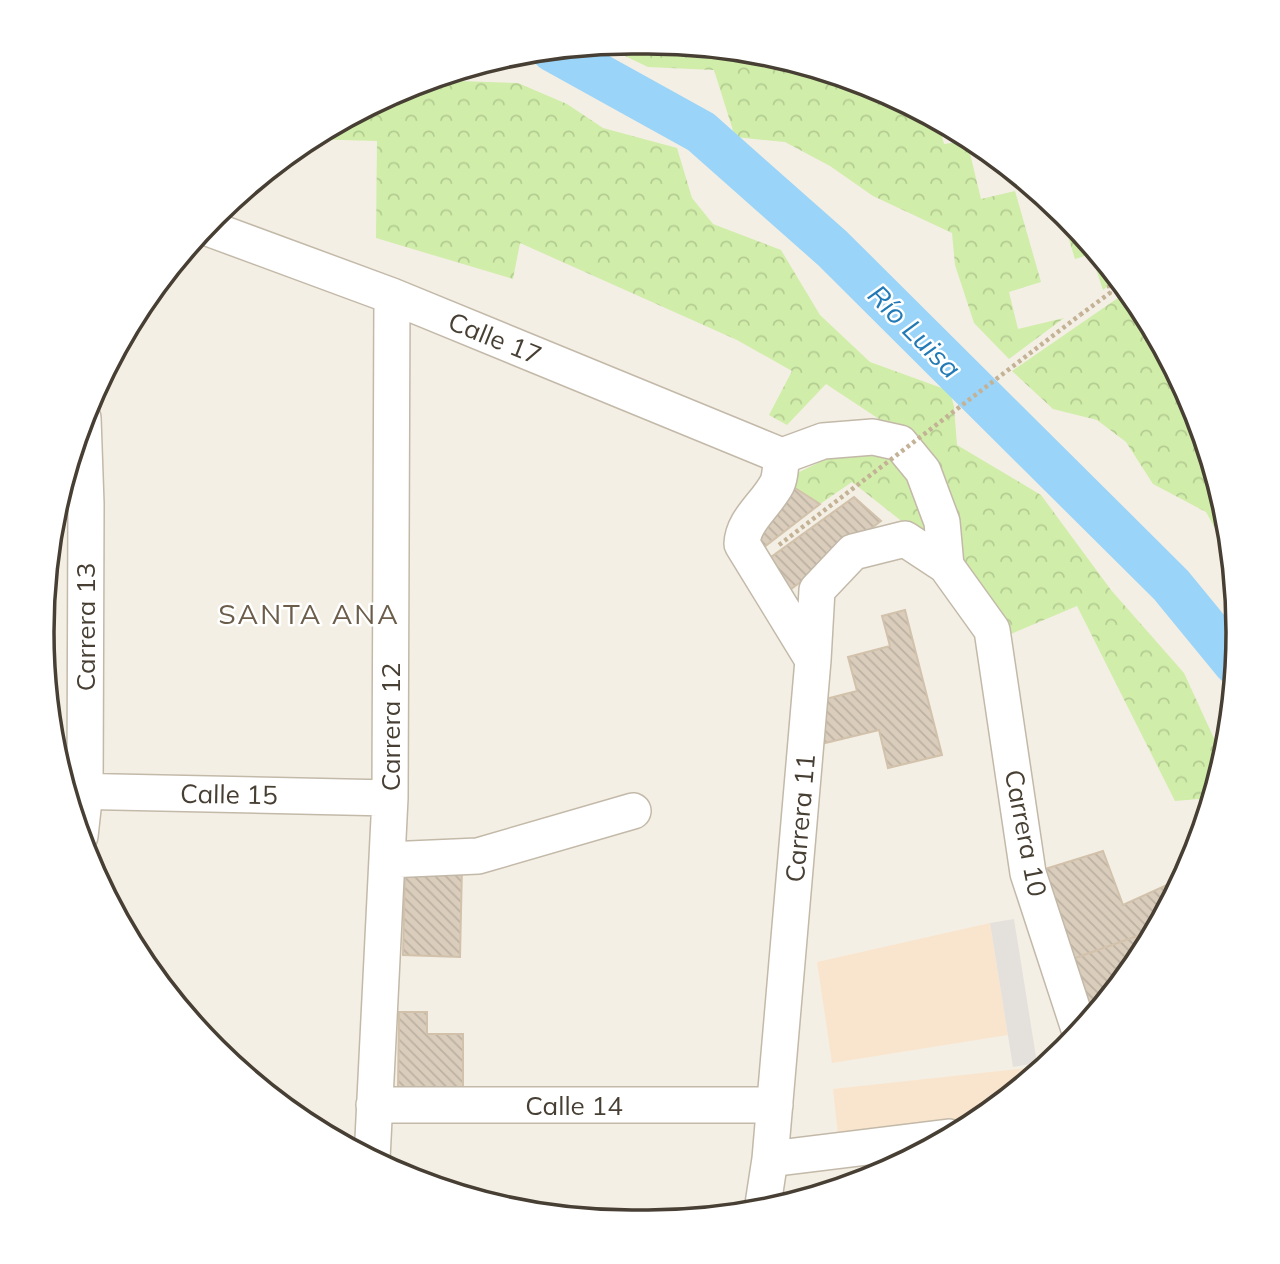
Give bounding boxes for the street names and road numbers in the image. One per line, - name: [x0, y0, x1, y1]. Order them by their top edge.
- street label: Calle 17: [444, 304, 546, 372]
- street label: Carrera 13: [69, 563, 102, 691]
- street label: Carrera 12: [374, 663, 407, 791]
- street label: Carrera 11: [778, 752, 822, 884]
- street label: Carrera 10: [998, 767, 1054, 899]
- street label: Calle 15: [180, 777, 278, 811]
- street label: Calle 14: [525, 1089, 623, 1122]

